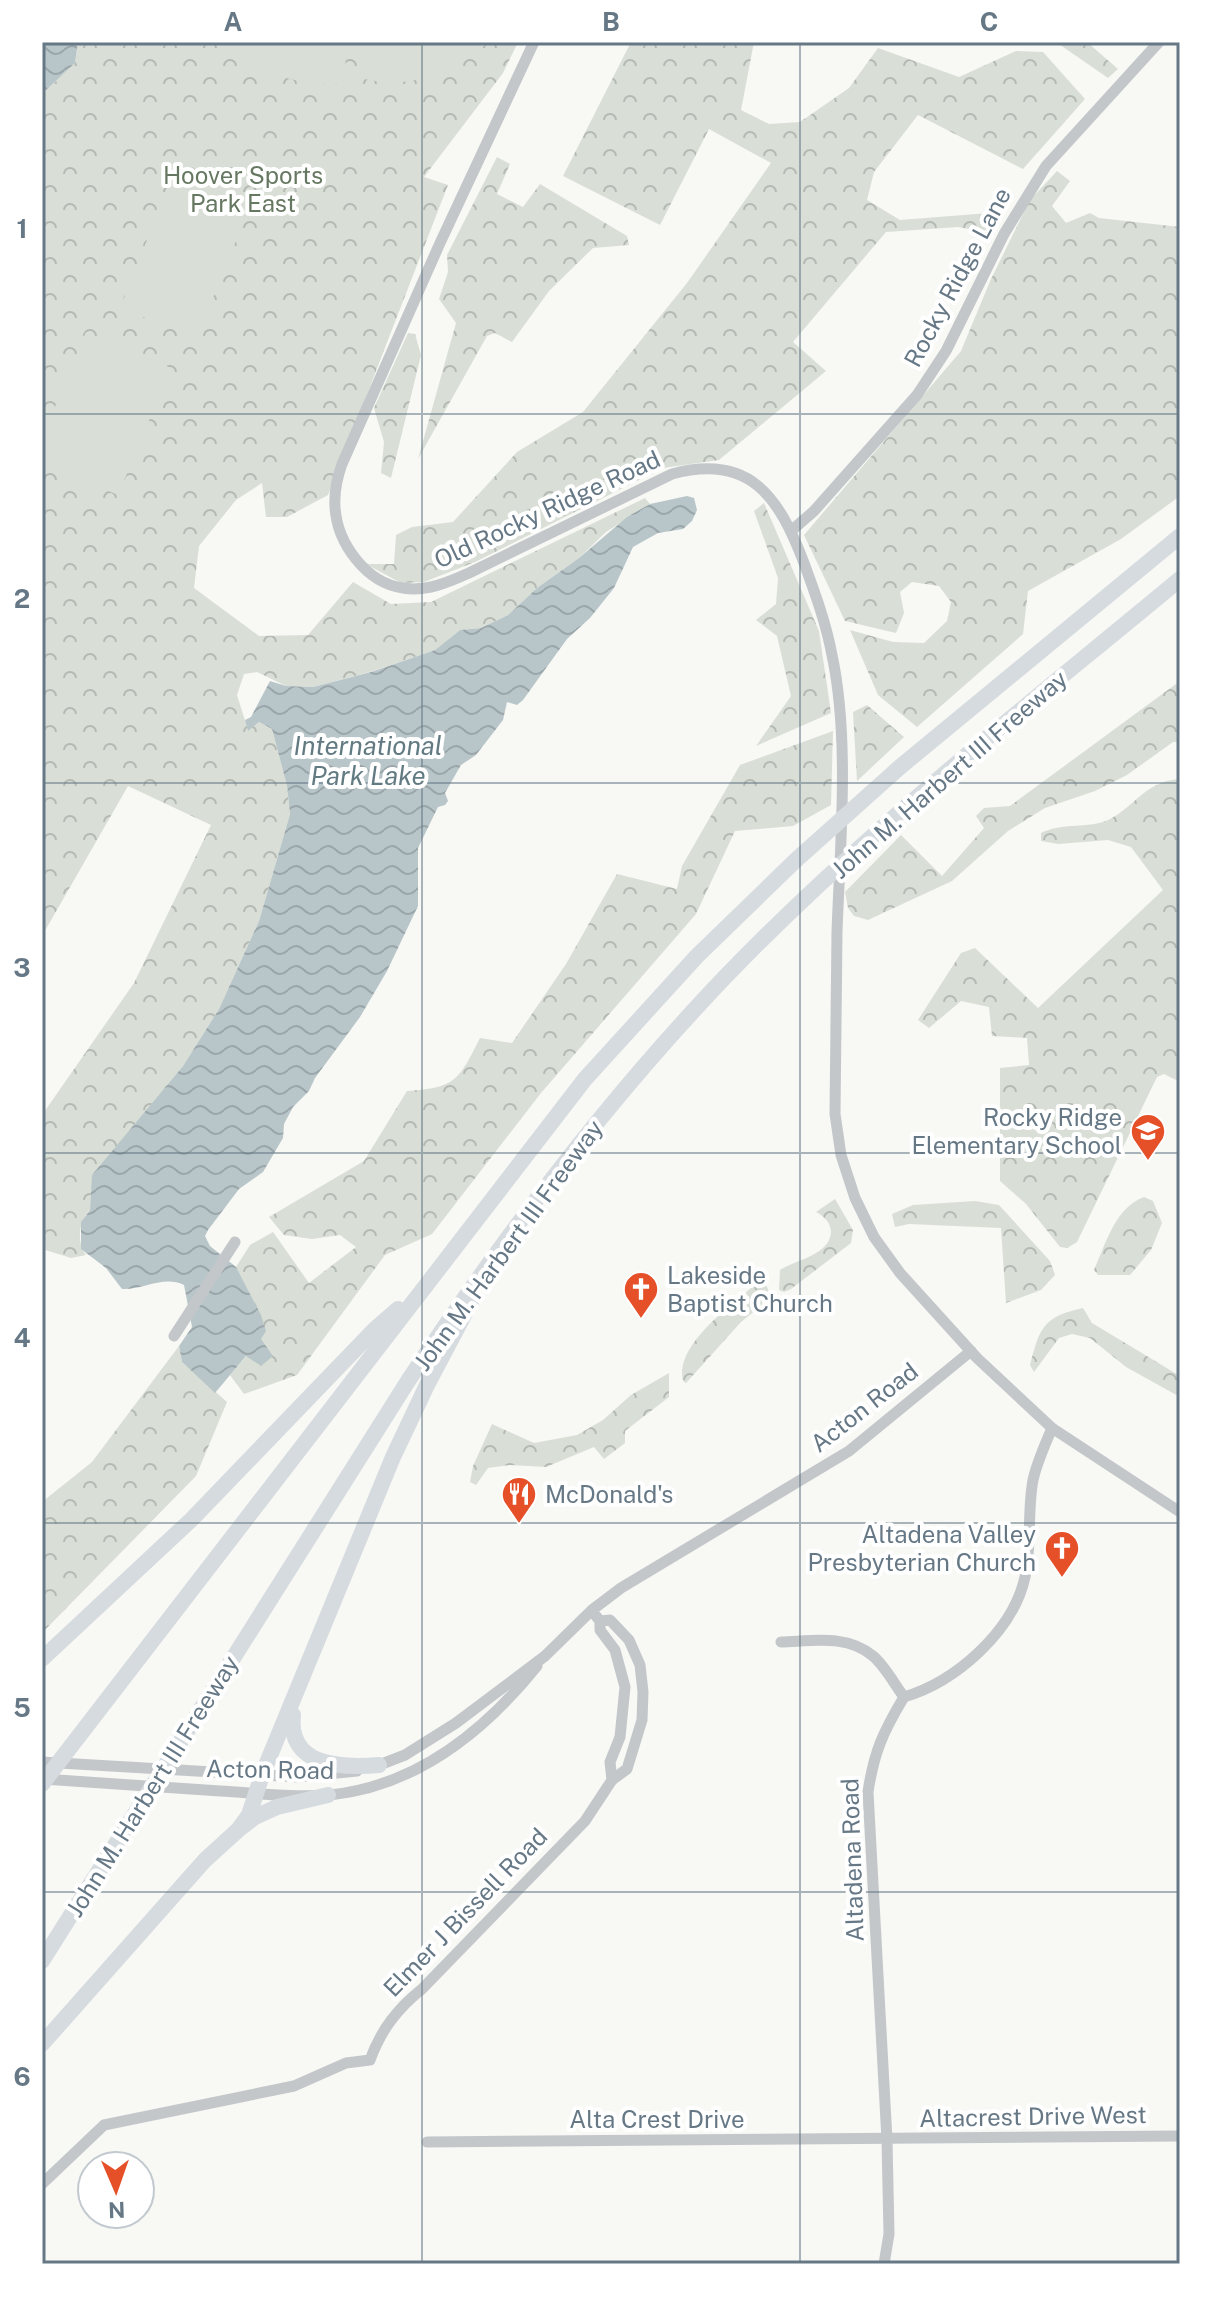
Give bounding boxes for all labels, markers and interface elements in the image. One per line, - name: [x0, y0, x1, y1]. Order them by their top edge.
- text: A: [224, 6, 243, 37]
- text: B: [602, 6, 620, 37]
- text: C: [980, 6, 998, 37]
- park label: Hoover Sports Park East: [163, 161, 323, 217]
- street label: Rocky Ridge Lane: [898, 183, 1016, 371]
- text: 1: [16, 213, 28, 244]
- street label: Old Rocky Ridge Road: [430, 444, 664, 574]
- text: 2: [14, 583, 30, 614]
- street label: John M. Harbert III Freeway: [826, 664, 1073, 884]
- water label: International Park Lake: [294, 730, 442, 791]
- text: 3: [13, 952, 31, 983]
- place label: Rocky Ridge Elementary School: [911, 1103, 1122, 1159]
- school or university icon: Rocky Ridge Elementary School: [1129, 1112, 1167, 1162]
- street label: John M. Harbert III Freeway: [408, 1114, 608, 1376]
- place label: Lakeside Baptist Church: [667, 1261, 833, 1317]
- church icon: Lakeside Baptist Church: [622, 1270, 660, 1320]
- text: 4: [13, 1322, 31, 1353]
- street label: Acton Road: [805, 1356, 923, 1458]
- restaurant icon: McDonald's: [500, 1475, 538, 1525]
- place label: McDonald's: [545, 1480, 673, 1508]
- place label: Altadena Valley Presbyterian Church: [808, 1520, 1036, 1576]
- church icon: Altadena Valley Presbyterian Church: [1043, 1529, 1081, 1579]
- street label: John M. Harbert III Freeway: [60, 1650, 244, 1922]
- text: 5: [13, 1692, 31, 1723]
- street label: Acton Road: [206, 1754, 334, 1784]
- street label: Altadena Road: [835, 1778, 869, 1942]
- street label: Elmer J Bissell Road: [377, 1822, 553, 2002]
- text: 6: [13, 2061, 31, 2092]
- street label: Altacrest Drive West: [919, 2100, 1147, 2132]
- street label: Alta Crest Drive: [569, 2105, 745, 2133]
- north arrow: [76, 2150, 156, 2230]
- text: N: [108, 2197, 126, 2223]

